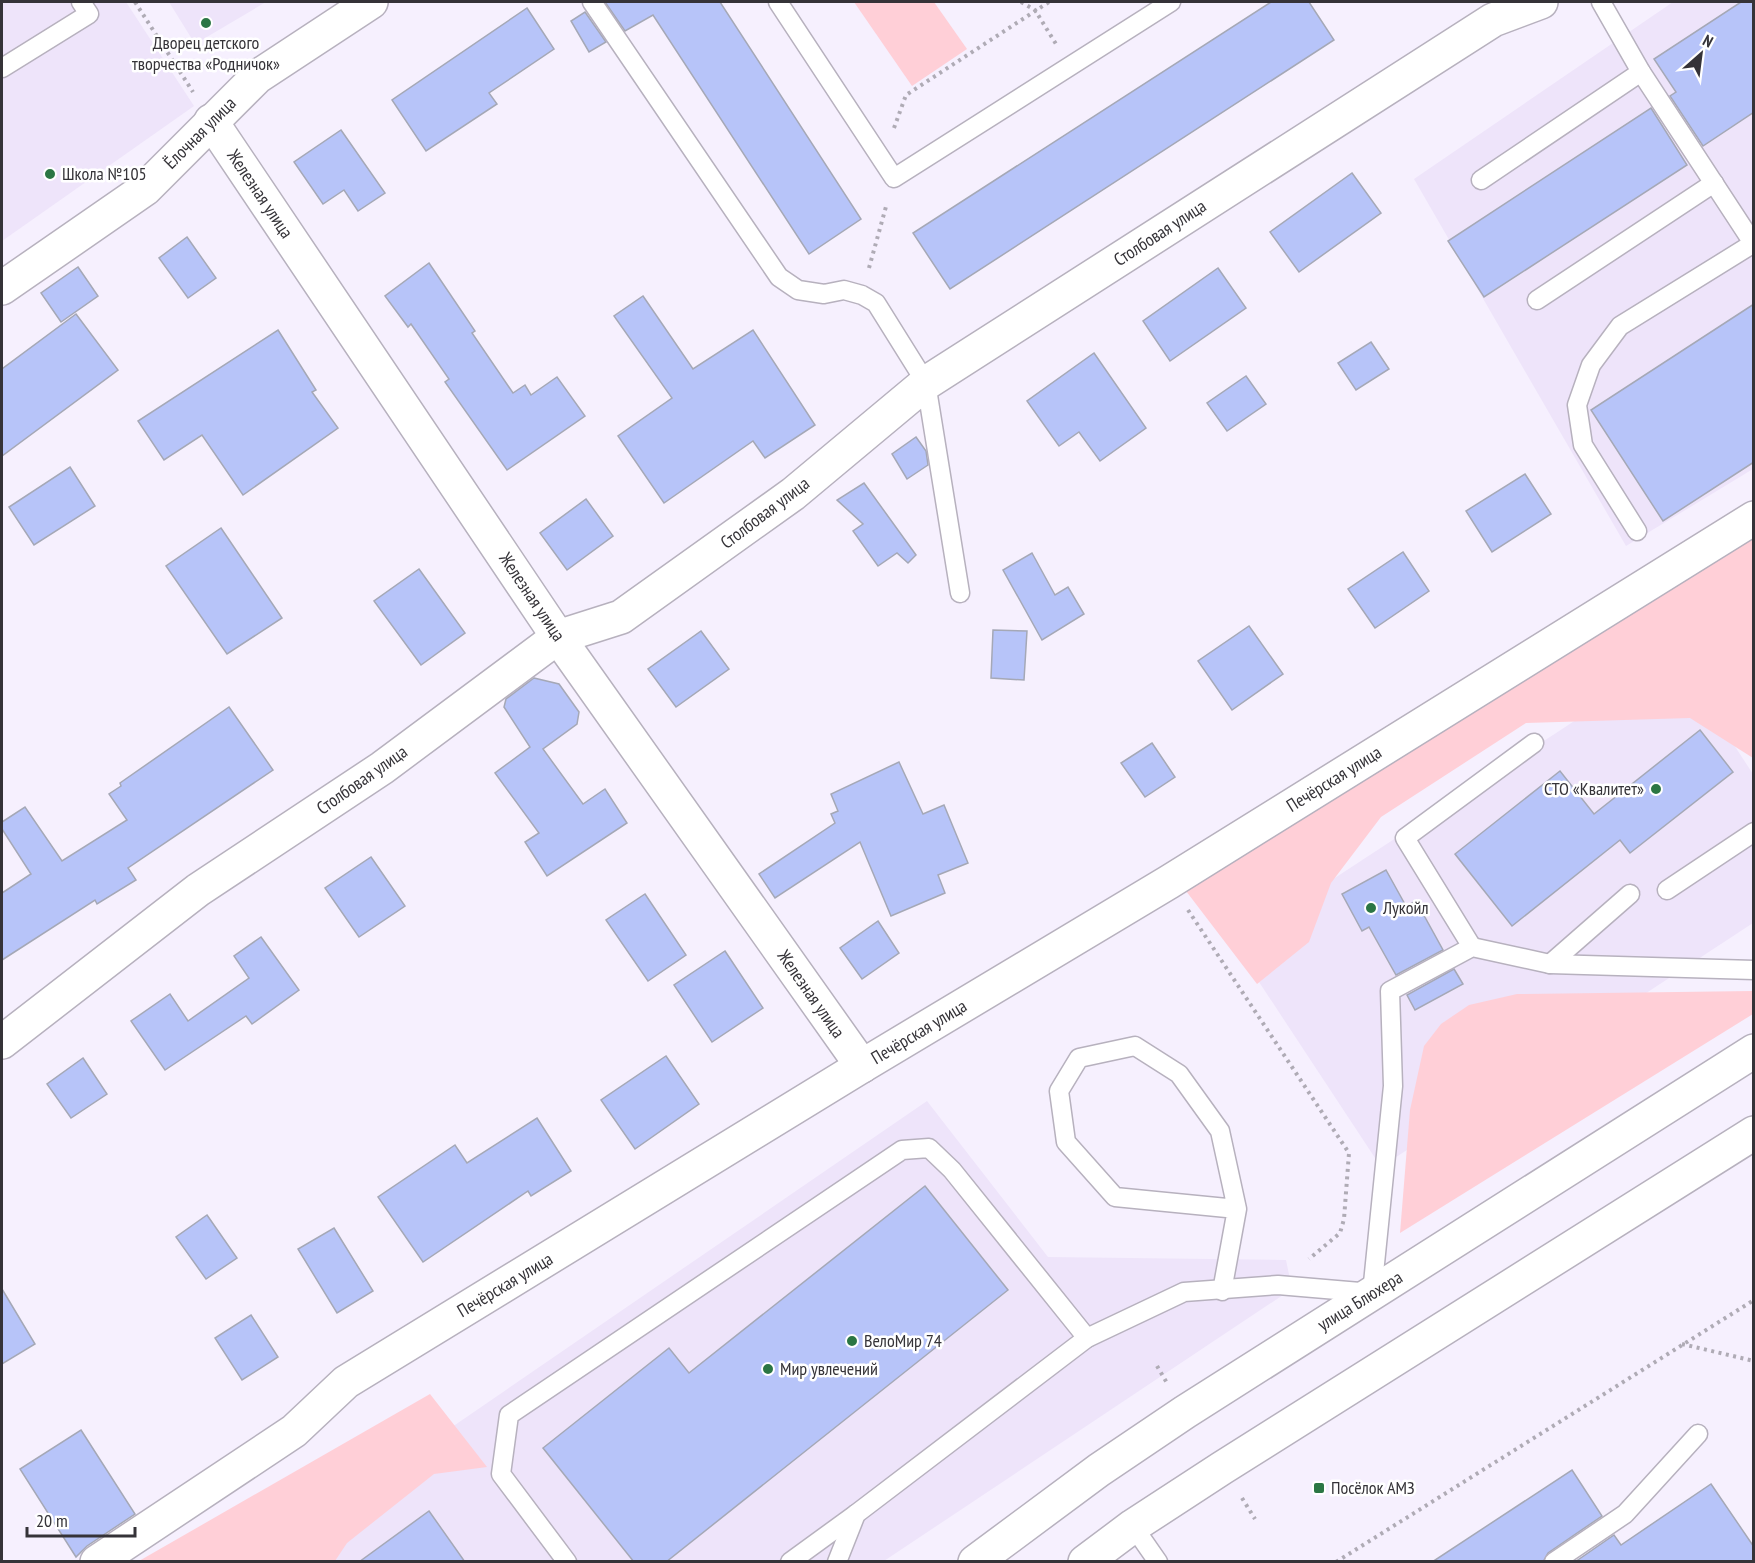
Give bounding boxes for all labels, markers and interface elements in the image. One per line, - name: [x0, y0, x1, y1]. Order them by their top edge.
- marker: Дворец детского творчества «Родничок»: [199, 16, 213, 30]
- north arrow: [1671, 24, 1731, 84]
- text: N: [1700, 30, 1717, 52]
- place label: Дворец детского творчества «Родничок»: [132, 31, 280, 75]
- street label: Ёлочная улица: [159, 92, 241, 174]
- street label: Железная улица: [222, 144, 299, 242]
- place label: Школа №105: [62, 162, 147, 185]
- marker: Школа №105: [43, 167, 57, 181]
- street label: Столбовая улица: [1109, 194, 1210, 271]
- street label: Столбовая улица: [716, 472, 814, 554]
- street label: Железная улица: [494, 547, 571, 645]
- street label: Столбовая улица: [312, 740, 412, 819]
- street label: Печёрская улица: [1282, 740, 1385, 817]
- place label: СТО «Квалитет»: [1544, 777, 1644, 800]
- marker: СТО «Квалитет»: [1649, 782, 1663, 796]
- place label: Лукойл: [1382, 896, 1429, 919]
- marker: Лукойл: [1364, 901, 1378, 915]
- street label: Железная улица: [772, 944, 850, 1042]
- street label: Печёрская улица: [867, 994, 971, 1069]
- street label: Печёрская улица: [453, 1247, 557, 1322]
- street label: улица Блюхера: [1313, 1265, 1406, 1336]
- place label: ВелоМир 74: [864, 1329, 942, 1352]
- marker: ВелоМир 74: [845, 1334, 859, 1348]
- place label: Мир увлечений: [780, 1357, 878, 1380]
- marker: Мир увлечений: [761, 1362, 775, 1376]
- place label: Посёлок АМЗ: [1331, 1476, 1415, 1499]
- marker: Посёлок АМЗ: [1312, 1481, 1326, 1495]
- scale bar: [27, 1500, 135, 1538]
- text: 20 m: [36, 1509, 68, 1532]

